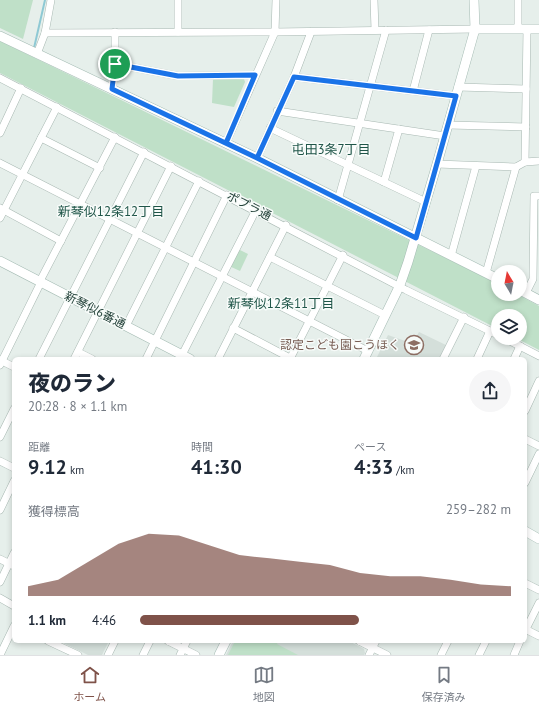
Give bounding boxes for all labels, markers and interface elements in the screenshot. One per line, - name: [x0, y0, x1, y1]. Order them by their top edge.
- pin: [98, 47, 132, 81]
- icon: arrive: [104, 53, 126, 75]
- district label: 屯田3条7丁目: [291, 141, 371, 158]
- street label: ポプラ通: [224, 188, 274, 223]
- district label: 新琴似12条12丁目: [58, 203, 164, 220]
- north arrow: [491, 265, 527, 301]
- map controls: [491, 265, 527, 345]
- street label: 新琴似6番通: [62, 288, 128, 331]
- district label: 新琴似12条11丁目: [228, 295, 334, 312]
- button: layers: [491, 309, 527, 345]
- school or university icon: 認定こども園こうほく: [403, 334, 425, 356]
- place label: 認定こども園こうほく: [280, 337, 400, 352]
- text: 夜のラン: [28, 369, 116, 397]
- button: share: [469, 370, 511, 412]
- text: 20:28 · 8 × 1.1 km: [28, 398, 127, 415]
- text: 距離: [28, 440, 50, 454]
- text: 時間: [191, 440, 213, 454]
- text: ペース: [354, 440, 386, 454]
- text: 9.12: [28, 454, 67, 480]
- text: 41:30: [191, 454, 242, 480]
- text: 4:33: [354, 454, 393, 480]
- text: km: [67, 463, 84, 477]
- text: /km: [393, 463, 414, 477]
- text: 259–282 m: [446, 501, 511, 518]
- text: 獲得標高: [28, 503, 80, 520]
- text: 1.1 km: [28, 612, 66, 629]
- text: 4:46: [92, 612, 116, 629]
- tab: ホーム: [73, 664, 106, 704]
- tab: 地図: [253, 664, 275, 704]
- tab: 保存済み: [422, 664, 466, 704]

